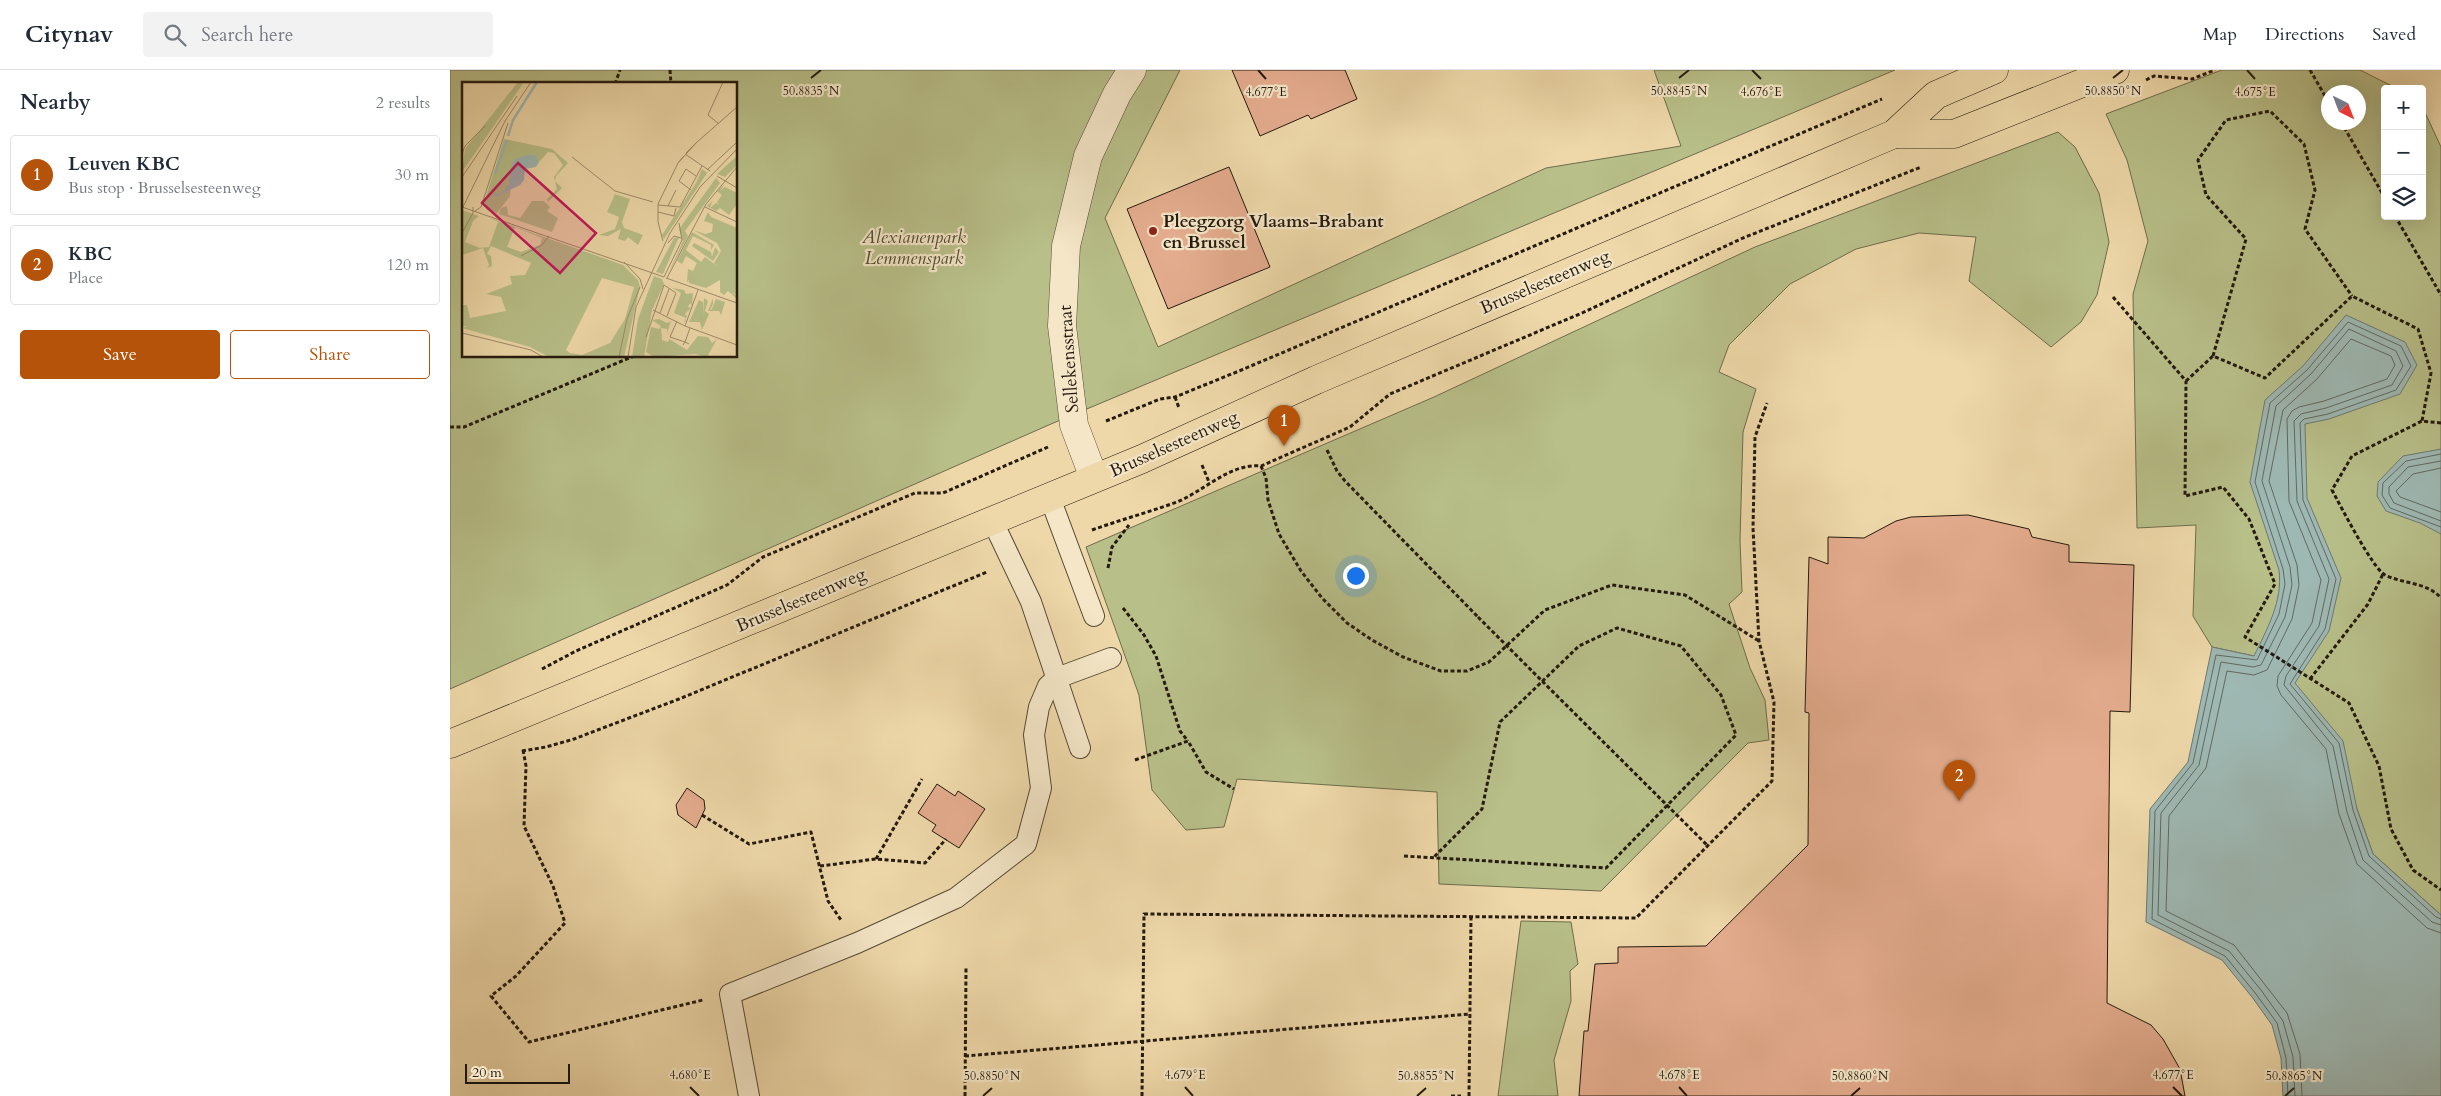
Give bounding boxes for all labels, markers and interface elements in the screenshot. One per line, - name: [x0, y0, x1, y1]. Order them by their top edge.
- search box: [143, 12, 493, 57]
- text: Citynav: [25, 18, 113, 51]
- icon: search: [161, 21, 189, 49]
- text: Search here: [201, 22, 293, 48]
- text: Map: [2203, 22, 2237, 47]
- text: Directions: [2265, 22, 2344, 47]
- text: Saved: [2372, 22, 2416, 47]
- inset map: [462, 82, 738, 358]
- text: 50.8835°N: [783, 83, 840, 99]
- text: 50.8845°N: [1651, 83, 1708, 99]
- text: 50.8850°N: [2085, 83, 2142, 99]
- text: 4.677°E: [1245, 84, 1287, 100]
- text: 4.676°E: [1740, 84, 1782, 100]
- text: 4.675°E: [2234, 84, 2276, 100]
- north arrow: [2321, 85, 2366, 130]
- map controls: [2381, 85, 2426, 220]
- button: +: [2381, 85, 2426, 130]
- text: Nearby: [20, 88, 91, 117]
- text: 2 results: [376, 92, 430, 114]
- button: −: [2381, 130, 2426, 175]
- text: Leuven KBC: [68, 151, 180, 177]
- text: 1: [33, 164, 41, 186]
- text: 30 m: [395, 164, 429, 186]
- button: layers: [2381, 175, 2426, 220]
- text: Bus stop · Brusselsesteenweg: [68, 177, 261, 199]
- place label: Pleegzorg Vlaams-Brabant en Brussel: [1163, 209, 1384, 255]
- park label: Alexianenpark Lemmenspark: [861, 225, 966, 271]
- marker: Pleegzorg Vlaams-Brabant en Brussel: [1147, 225, 1159, 237]
- text: KBC: [68, 241, 112, 267]
- street label: Brusselsesteenweg: [1476, 243, 1615, 321]
- text: 2: [33, 254, 41, 276]
- text: 120 m: [387, 254, 429, 276]
- text: Place: [68, 267, 103, 289]
- street label: Sellekensstraat: [1053, 304, 1085, 414]
- button: Save: [20, 330, 220, 379]
- button: Share: [230, 330, 430, 379]
- street label: Brusselsesteenweg: [1106, 404, 1243, 484]
- pin: 1: [1268, 405, 1300, 446]
- street label: Brusselsesteenweg: [732, 561, 871, 639]
- your location: [1343, 563, 1369, 589]
- pin: 2: [1943, 760, 1975, 801]
- scale bar: [465, 1061, 570, 1084]
- text: 20 m: [472, 1063, 502, 1082]
- text: 4.680°E: [669, 1067, 711, 1083]
- text: 4.679°E: [1164, 1067, 1206, 1083]
- text: 4.678°E: [1658, 1067, 1700, 1083]
- text: 4.677°E: [2152, 1067, 2194, 1083]
- text: 50.8850°N: [964, 1068, 1021, 1084]
- text: 50.8855°N: [1398, 1068, 1455, 1084]
- text: 50.8860°N: [1832, 1068, 1889, 1084]
- text: 50.8865°N: [2266, 1068, 2323, 1084]

